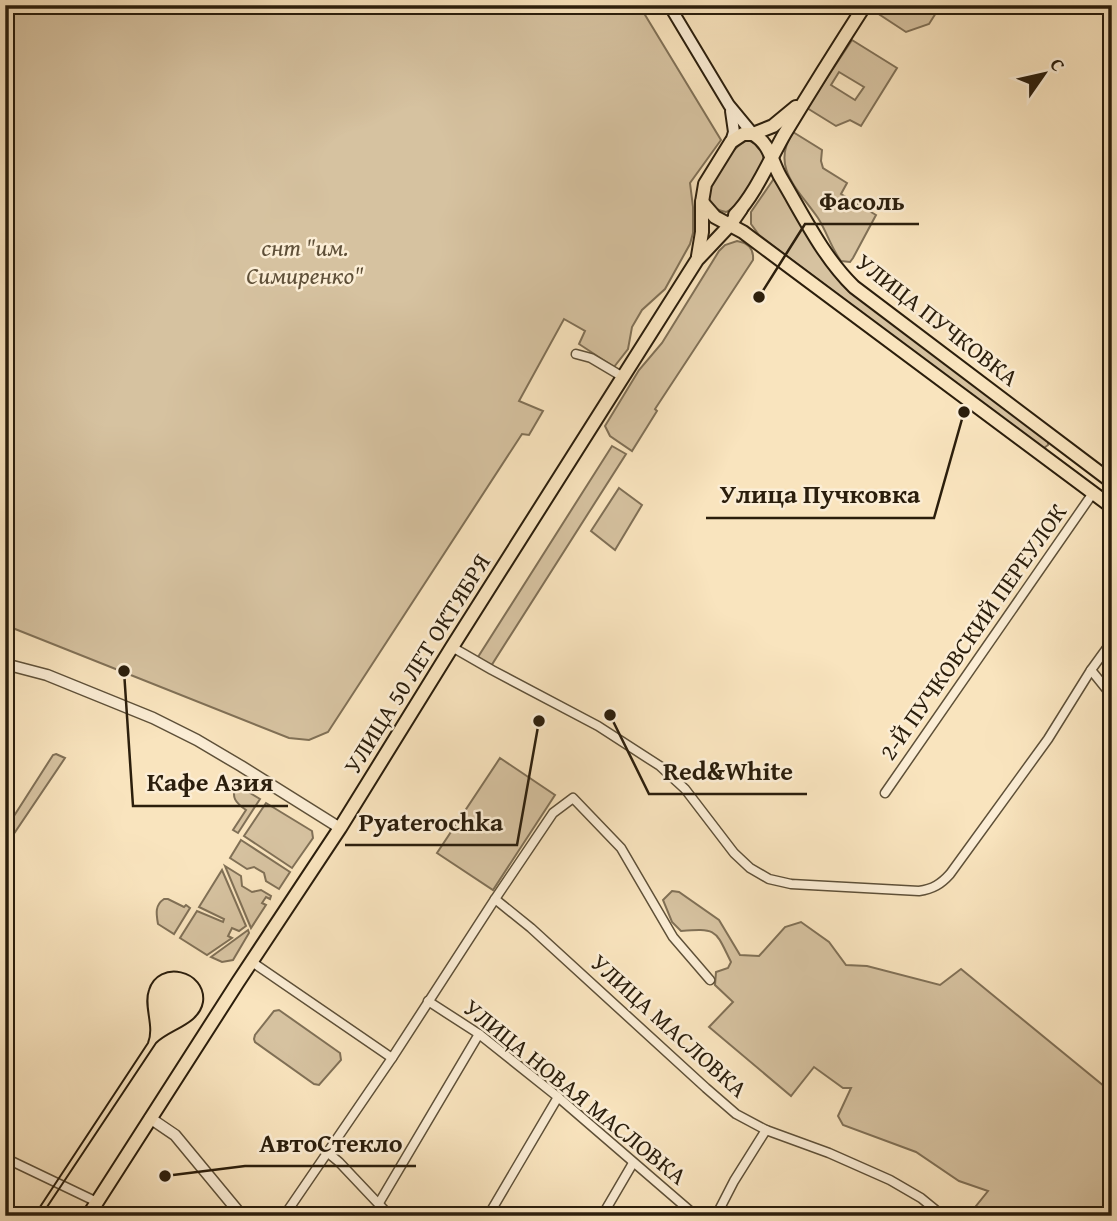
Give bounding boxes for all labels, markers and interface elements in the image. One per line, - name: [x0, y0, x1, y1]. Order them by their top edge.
- north arrow: [1009, 38, 1078, 108]
- text: С: [1043, 52, 1073, 77]
- callout: Фасоль: [805, 177, 919, 224]
- text: Фасоль: [819, 181, 905, 220]
- park label: снт "им. Симиренко": [246, 230, 364, 293]
- street label: УЛИЦА ПУЧКОВКА: [848, 245, 1027, 395]
- callout: Улица Пучковка: [706, 471, 934, 518]
- text: Улица Пучковка: [720, 474, 921, 513]
- street label: 2-Й ПУЧКОВСКИЙ ПЕРЕУЛОК: [870, 496, 1075, 767]
- street label: УЛИЦА 50 ЛЕТ ОКТЯБРЯ: [335, 547, 499, 780]
- callout: Red&White: [649, 747, 807, 794]
- text: Red&White: [663, 751, 793, 790]
- callout: Кафе Азия: [133, 759, 288, 806]
- text: Кафе Азия: [147, 762, 273, 801]
- callout: Pyaterochka: [345, 798, 517, 845]
- text: Pyaterochka: [359, 802, 504, 841]
- street label: УЛИЦА МАСЛОВКА: [583, 946, 756, 1106]
- street label: УЛИЦА НОВАЯ МАСЛОВКА: [456, 990, 695, 1193]
- callout: АвтоСтекло: [245, 1119, 416, 1166]
- text: АвтоСтекло: [259, 1123, 403, 1162]

